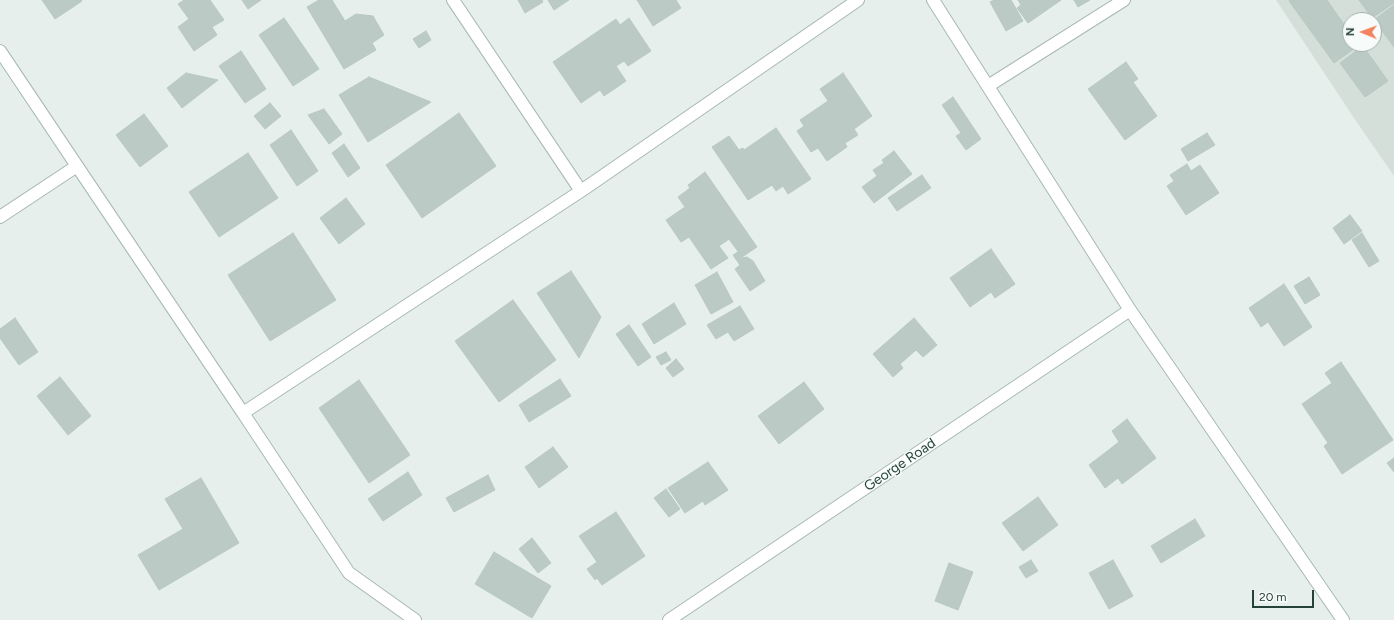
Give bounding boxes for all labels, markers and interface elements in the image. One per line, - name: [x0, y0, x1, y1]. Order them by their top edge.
- north arrow: [1342, 12, 1382, 52]
- text: N: [1344, 27, 1357, 36]
- street label: George Road: [861, 435, 939, 495]
- scale bar: [1254, 582, 1316, 608]
- text: 20 m: [1259, 590, 1287, 604]

